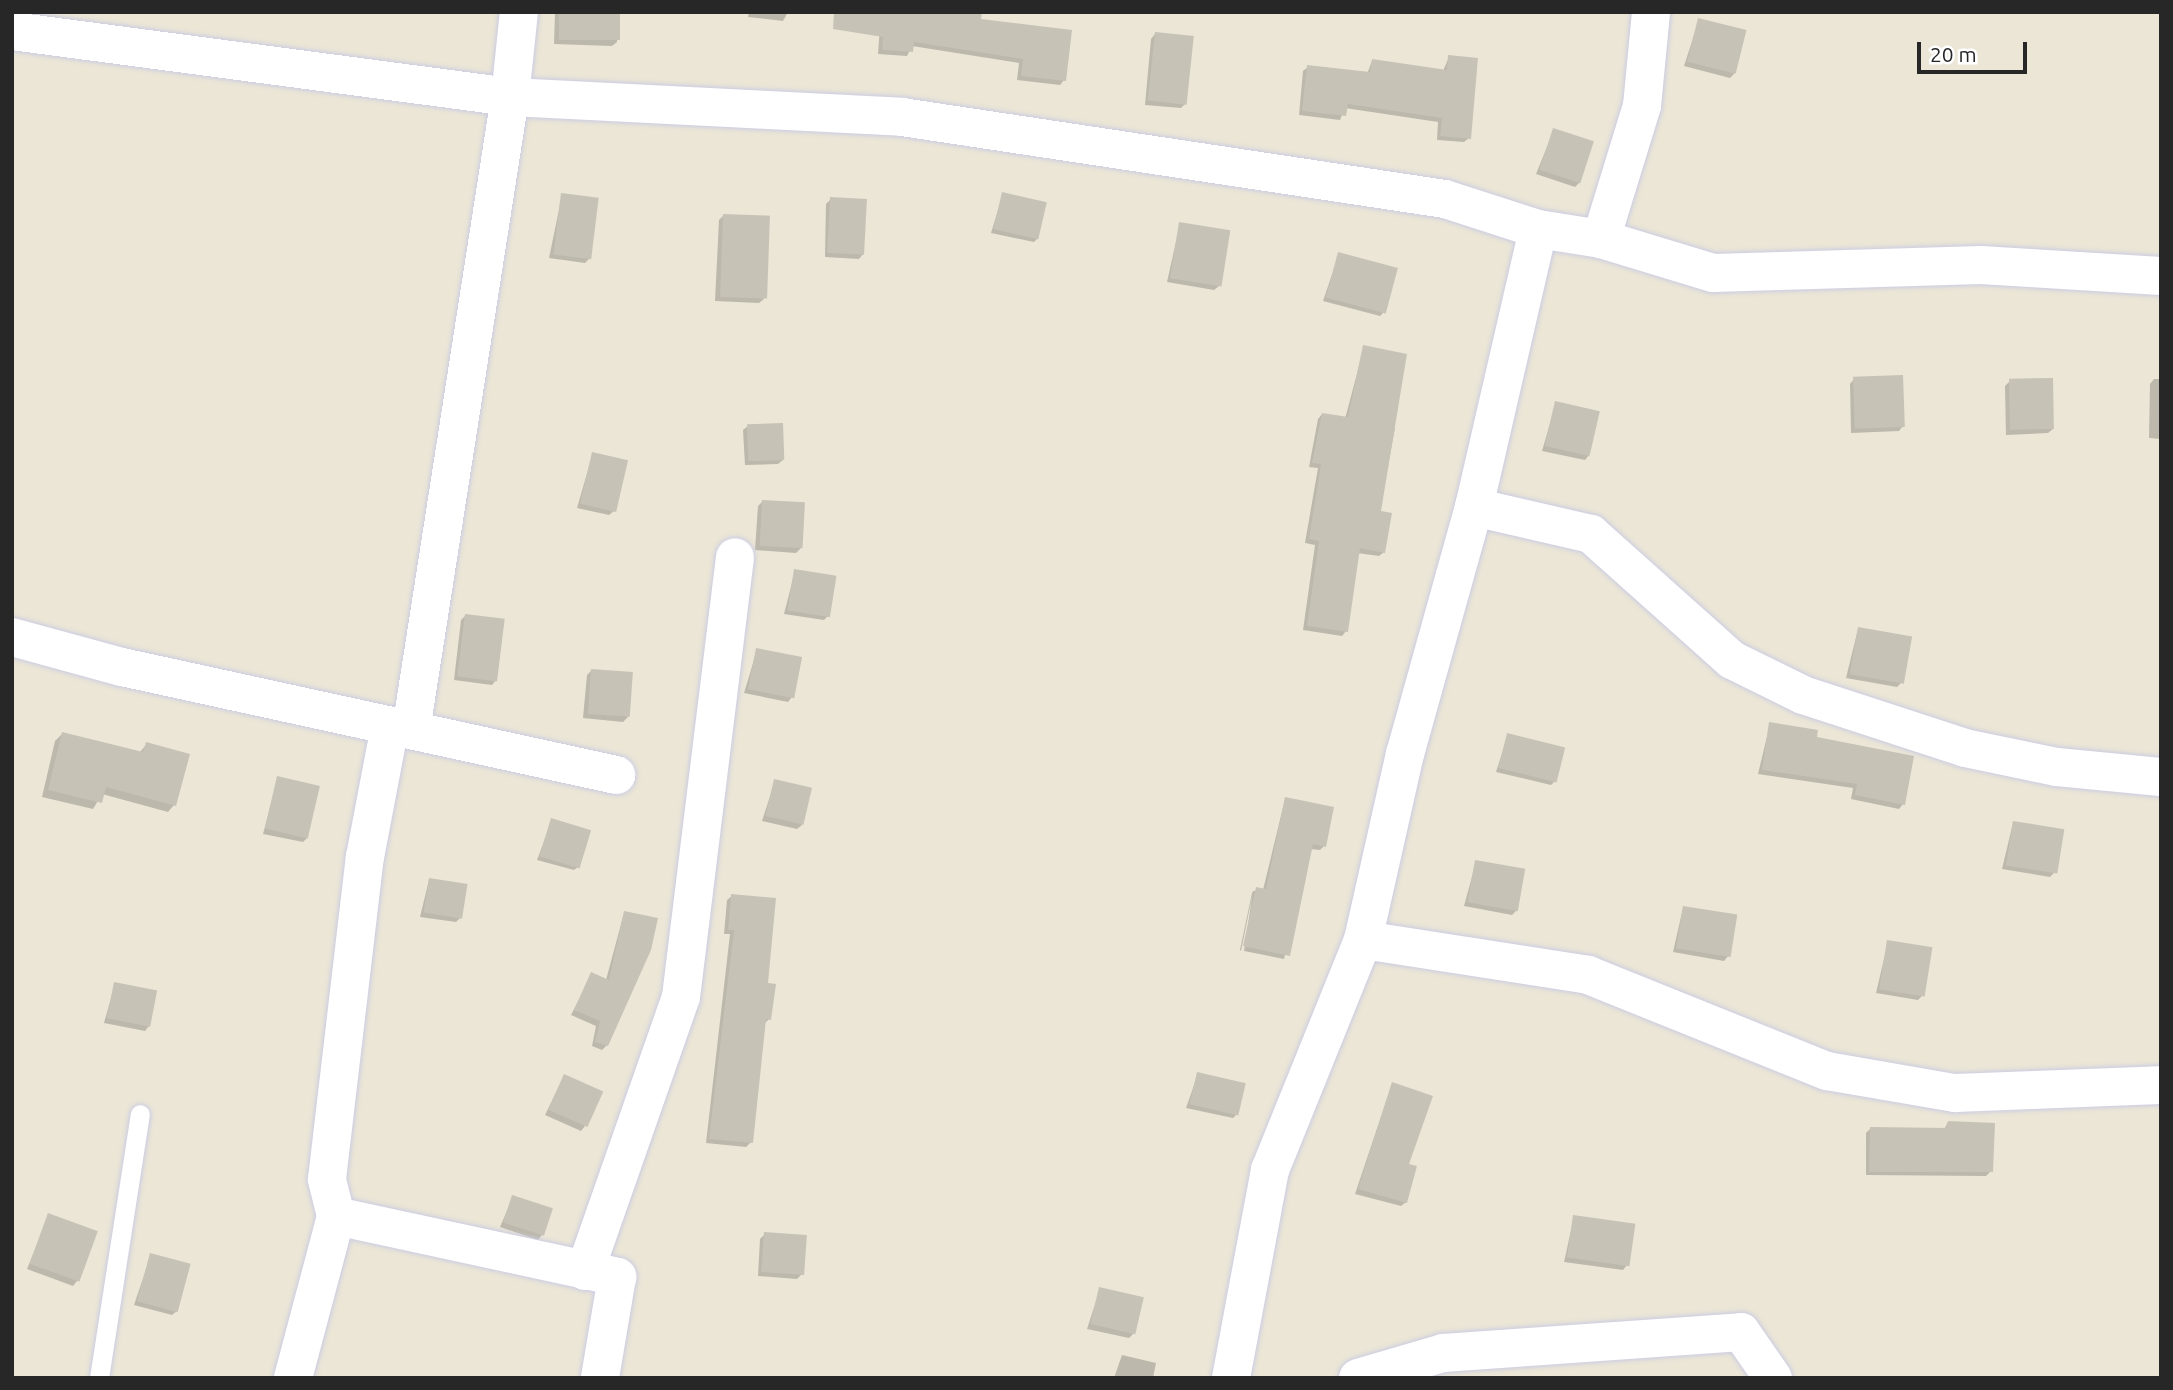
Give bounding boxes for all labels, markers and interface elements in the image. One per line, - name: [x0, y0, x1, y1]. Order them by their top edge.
- scale bar: [1921, 28, 2031, 72]
- text: 20 m: [1930, 42, 1977, 66]

